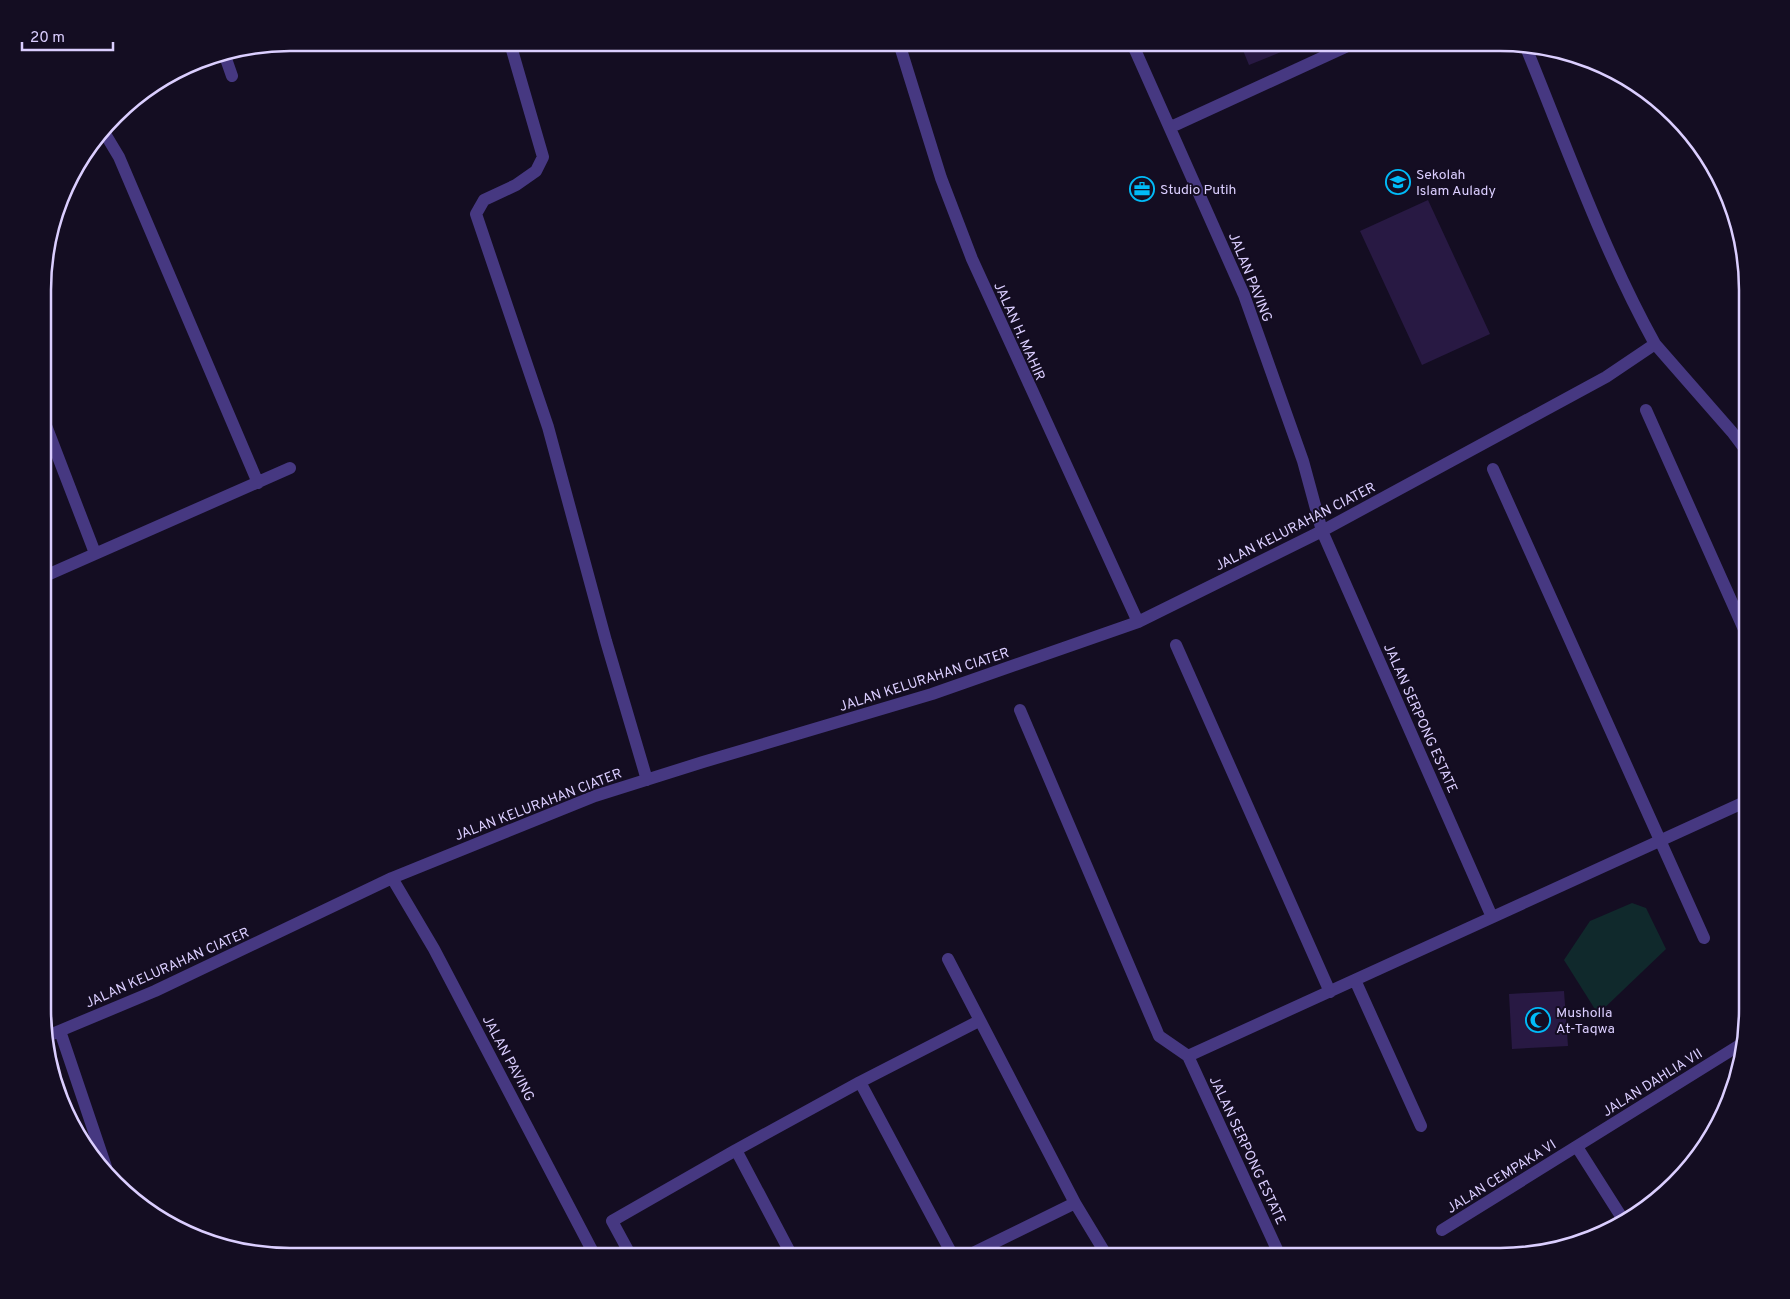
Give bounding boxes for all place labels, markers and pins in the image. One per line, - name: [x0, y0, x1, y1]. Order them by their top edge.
- place label: Sekolah Islam Aulady: [1416, 167, 1496, 200]
- school or university icon: Sekolah Islam Aulady: [1385, 169, 1411, 195]
- office icon: Studio Putih: [1129, 176, 1155, 202]
- place label: Studio Putih: [1160, 182, 1236, 199]
- place label: Musholla At-Taqwa: [1556, 1005, 1615, 1038]
- mosque icon: Musholla At-Taqwa: [1525, 1007, 1551, 1033]

